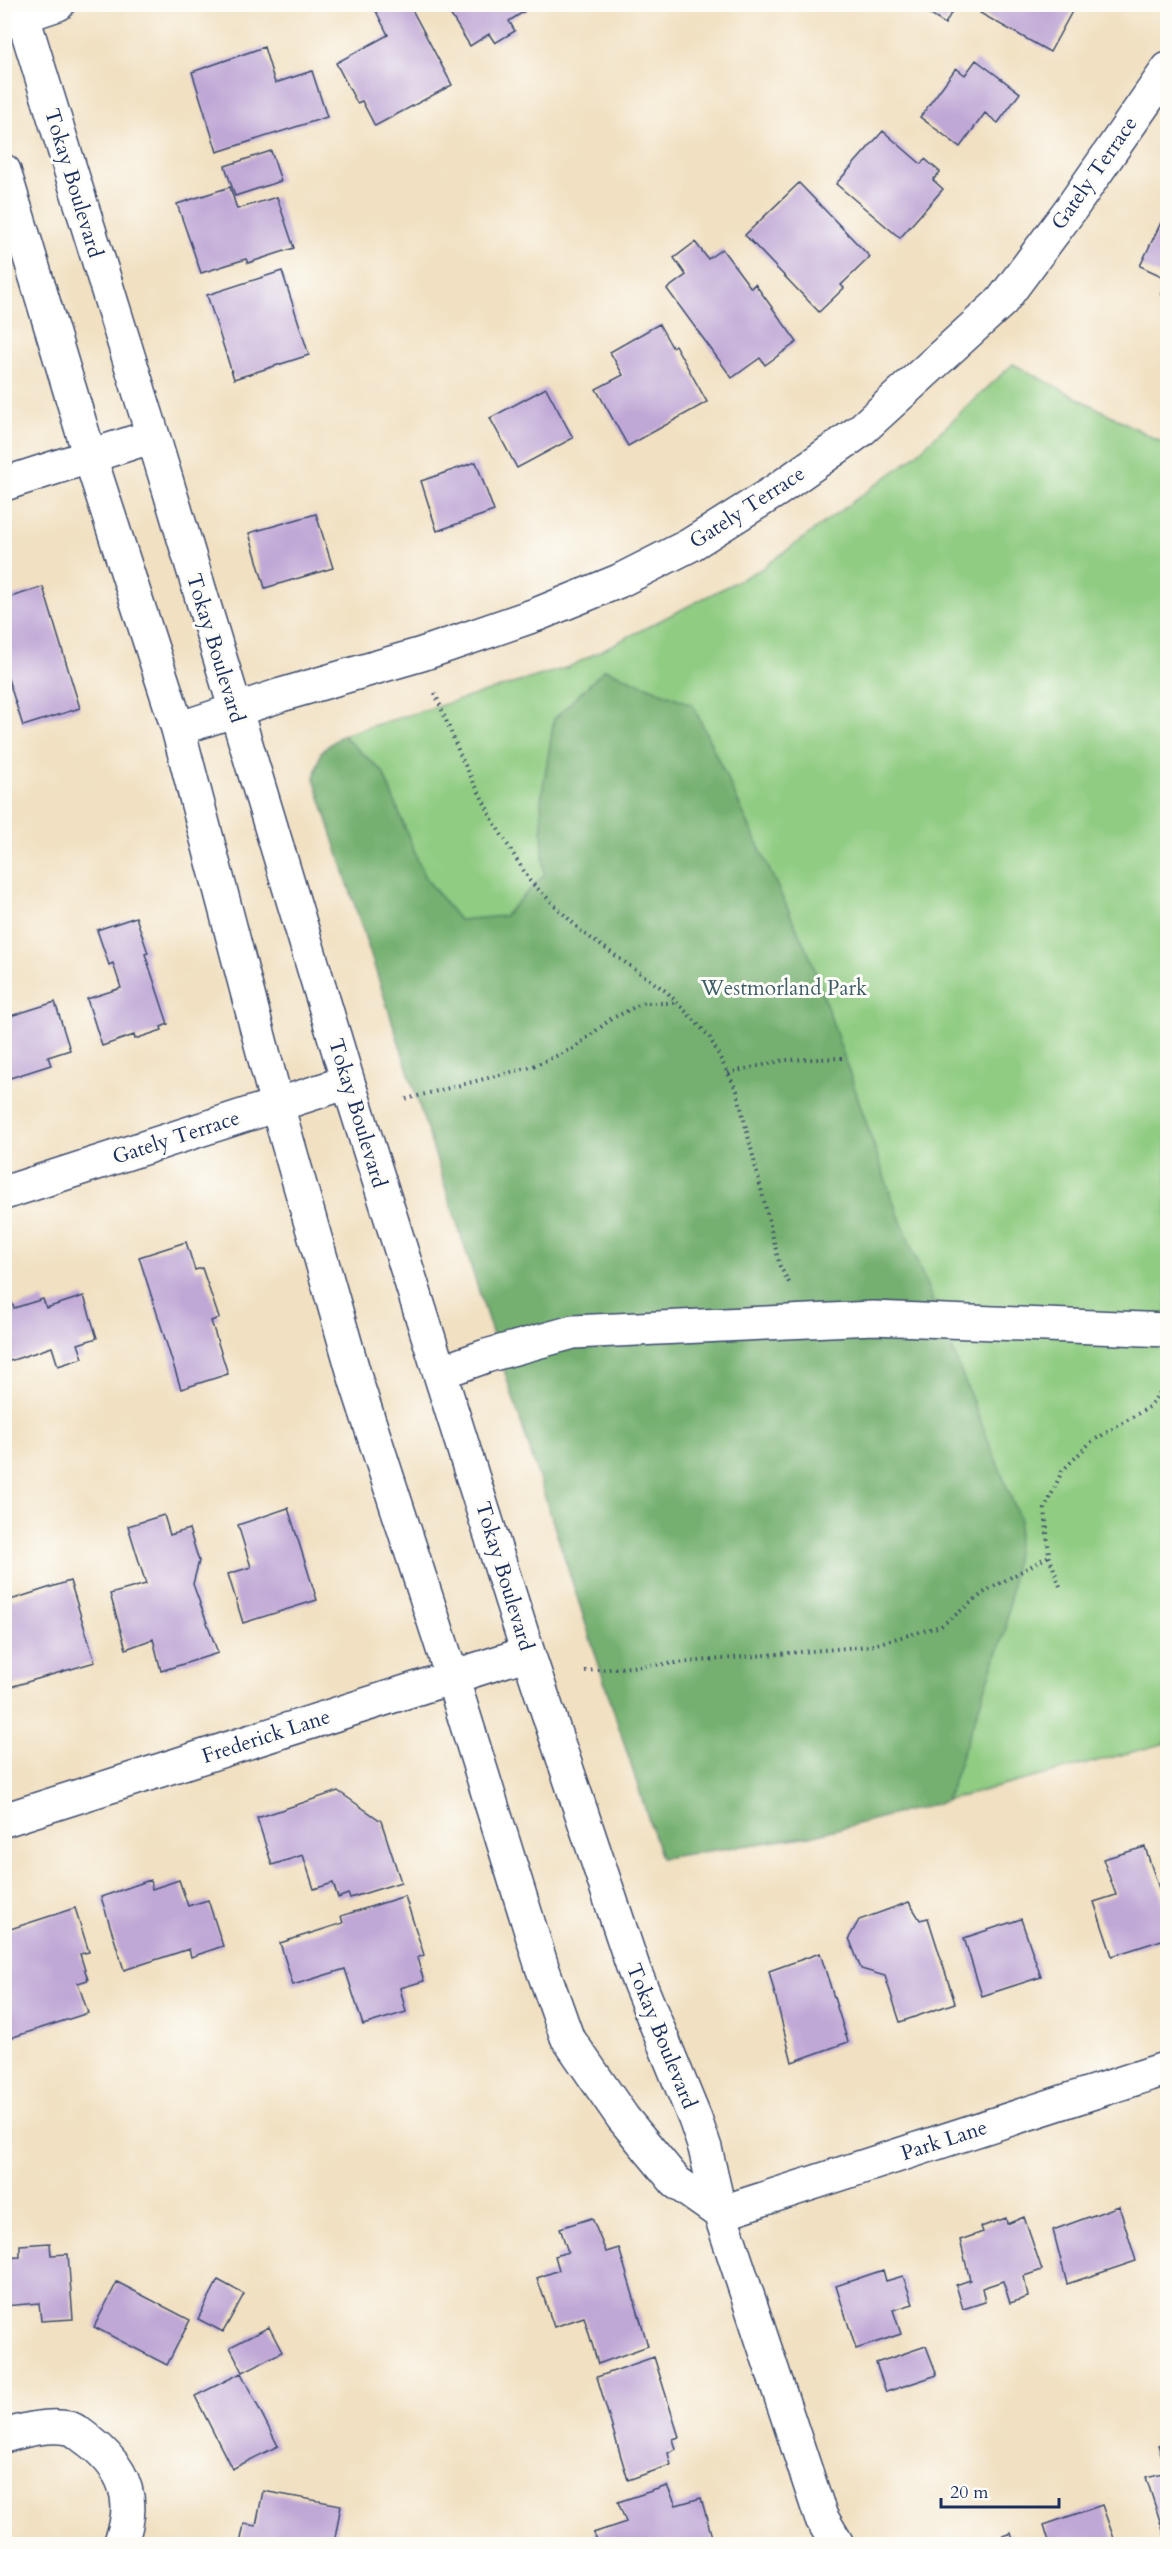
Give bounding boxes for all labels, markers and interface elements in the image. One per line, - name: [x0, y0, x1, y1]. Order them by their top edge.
- street label: Tokay Boulevard: [37, 105, 110, 261]
- street label: Gately Terrace: [1045, 111, 1144, 236]
- street label: Gately Terrace: [684, 459, 811, 556]
- street label: Tokay Boulevard: [179, 570, 252, 726]
- park label: Westmorland Park: [700, 974, 868, 1003]
- street label: Tokay Boulevard: [321, 1035, 394, 1191]
- street label: Gately Terrace: [109, 1103, 244, 1172]
- street label: Tokay Boulevard: [468, 1498, 541, 1654]
- street label: Frederick Lane: [198, 1702, 334, 1771]
- street label: Tokay Boulevard: [619, 1959, 704, 2113]
- street label: Park Lane: [897, 2113, 991, 2168]
- scale bar: [941, 2471, 1060, 2509]
- text: 20 m: [950, 2480, 989, 2505]

